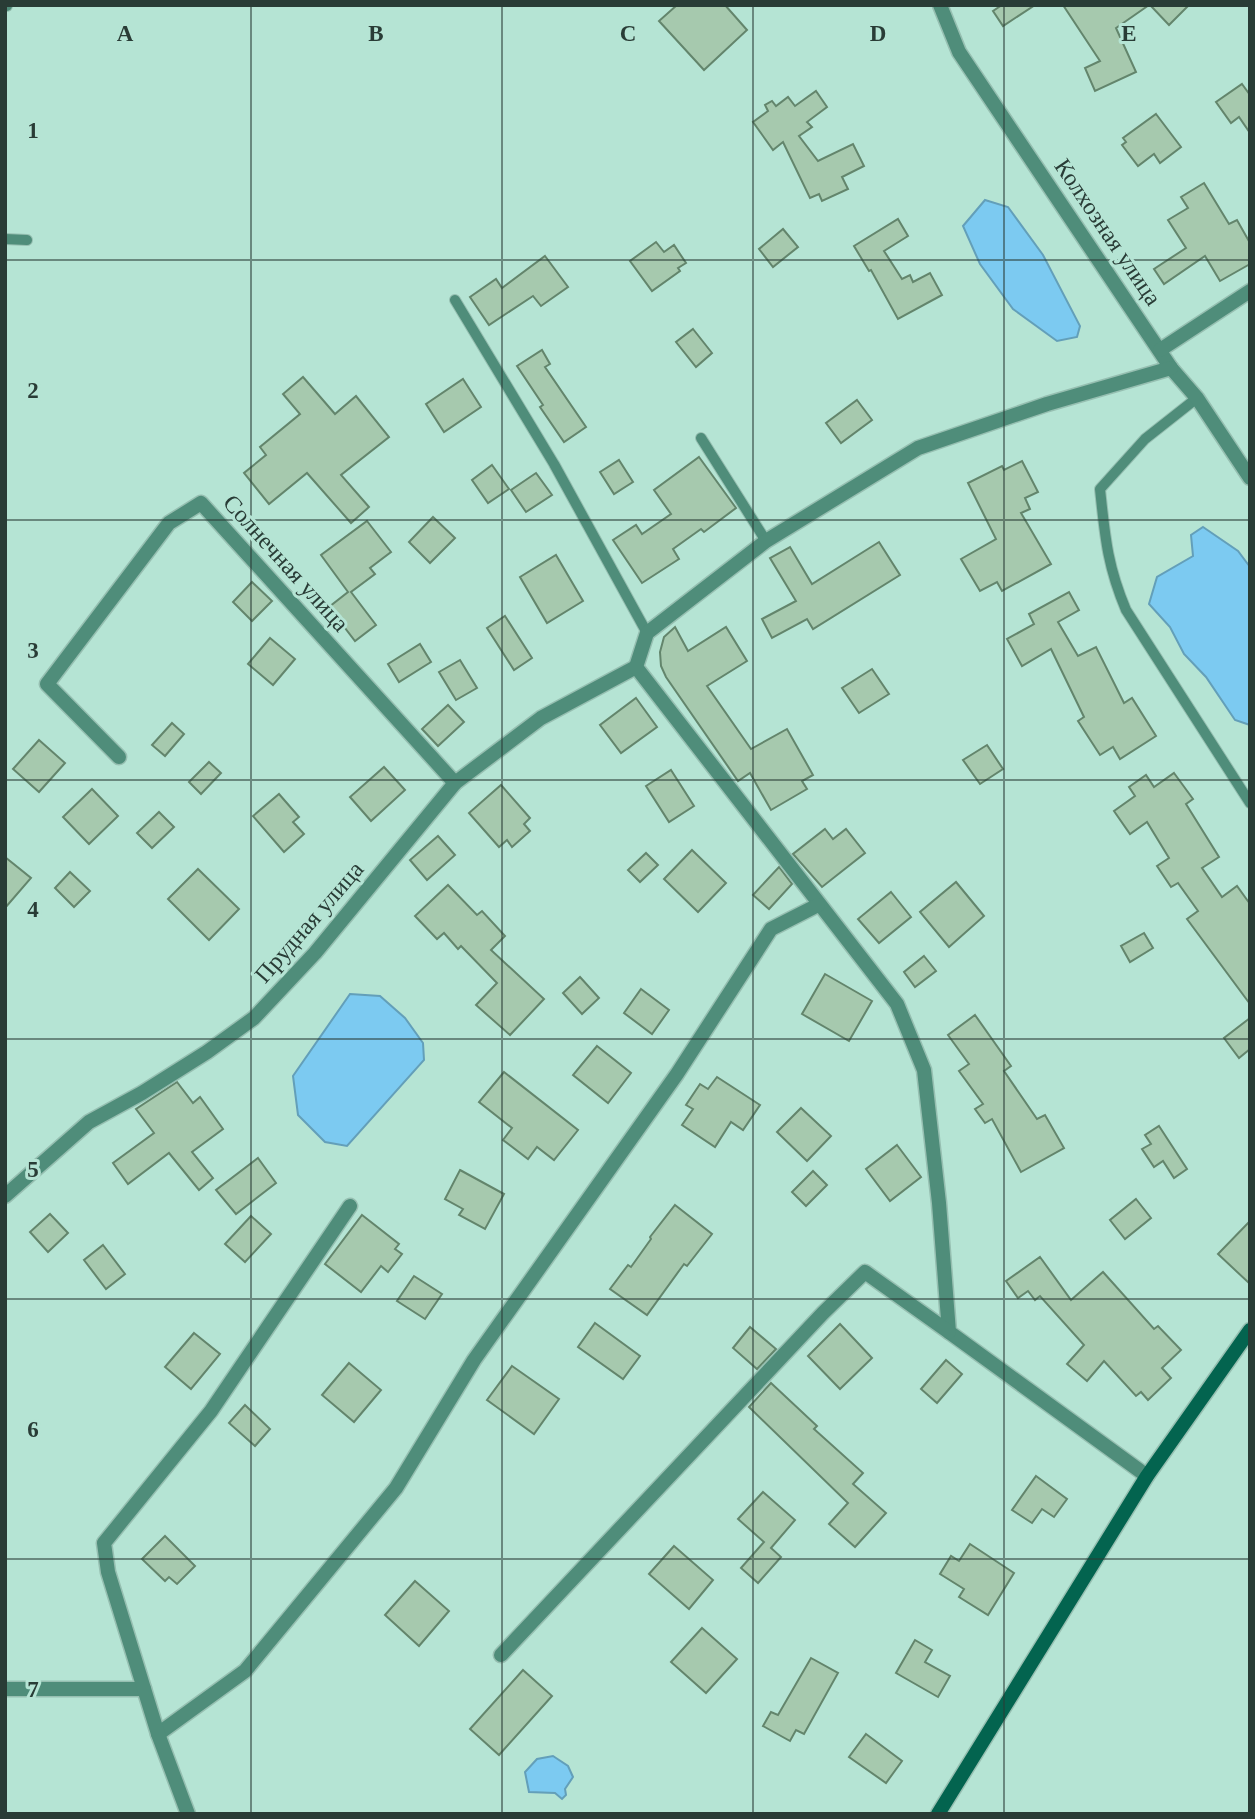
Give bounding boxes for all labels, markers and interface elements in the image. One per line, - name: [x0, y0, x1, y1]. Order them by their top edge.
- text: A: [117, 21, 134, 46]
- text: B: [368, 21, 384, 46]
- text: C: [620, 21, 636, 46]
- text: D: [870, 21, 886, 46]
- text: E: [1121, 21, 1137, 46]
- text: 1: [27, 118, 39, 143]
- street label: Колхозная улица: [1049, 154, 1167, 310]
- text: 2: [27, 378, 39, 403]
- street label: Солнечная улица: [218, 489, 354, 637]
- text: 3: [27, 638, 39, 663]
- street label: Прудная улица: [249, 856, 369, 988]
- text: 4: [27, 897, 39, 922]
- text: 5: [27, 1157, 39, 1182]
- text: 6: [27, 1417, 39, 1442]
- text: 7: [27, 1677, 39, 1702]

